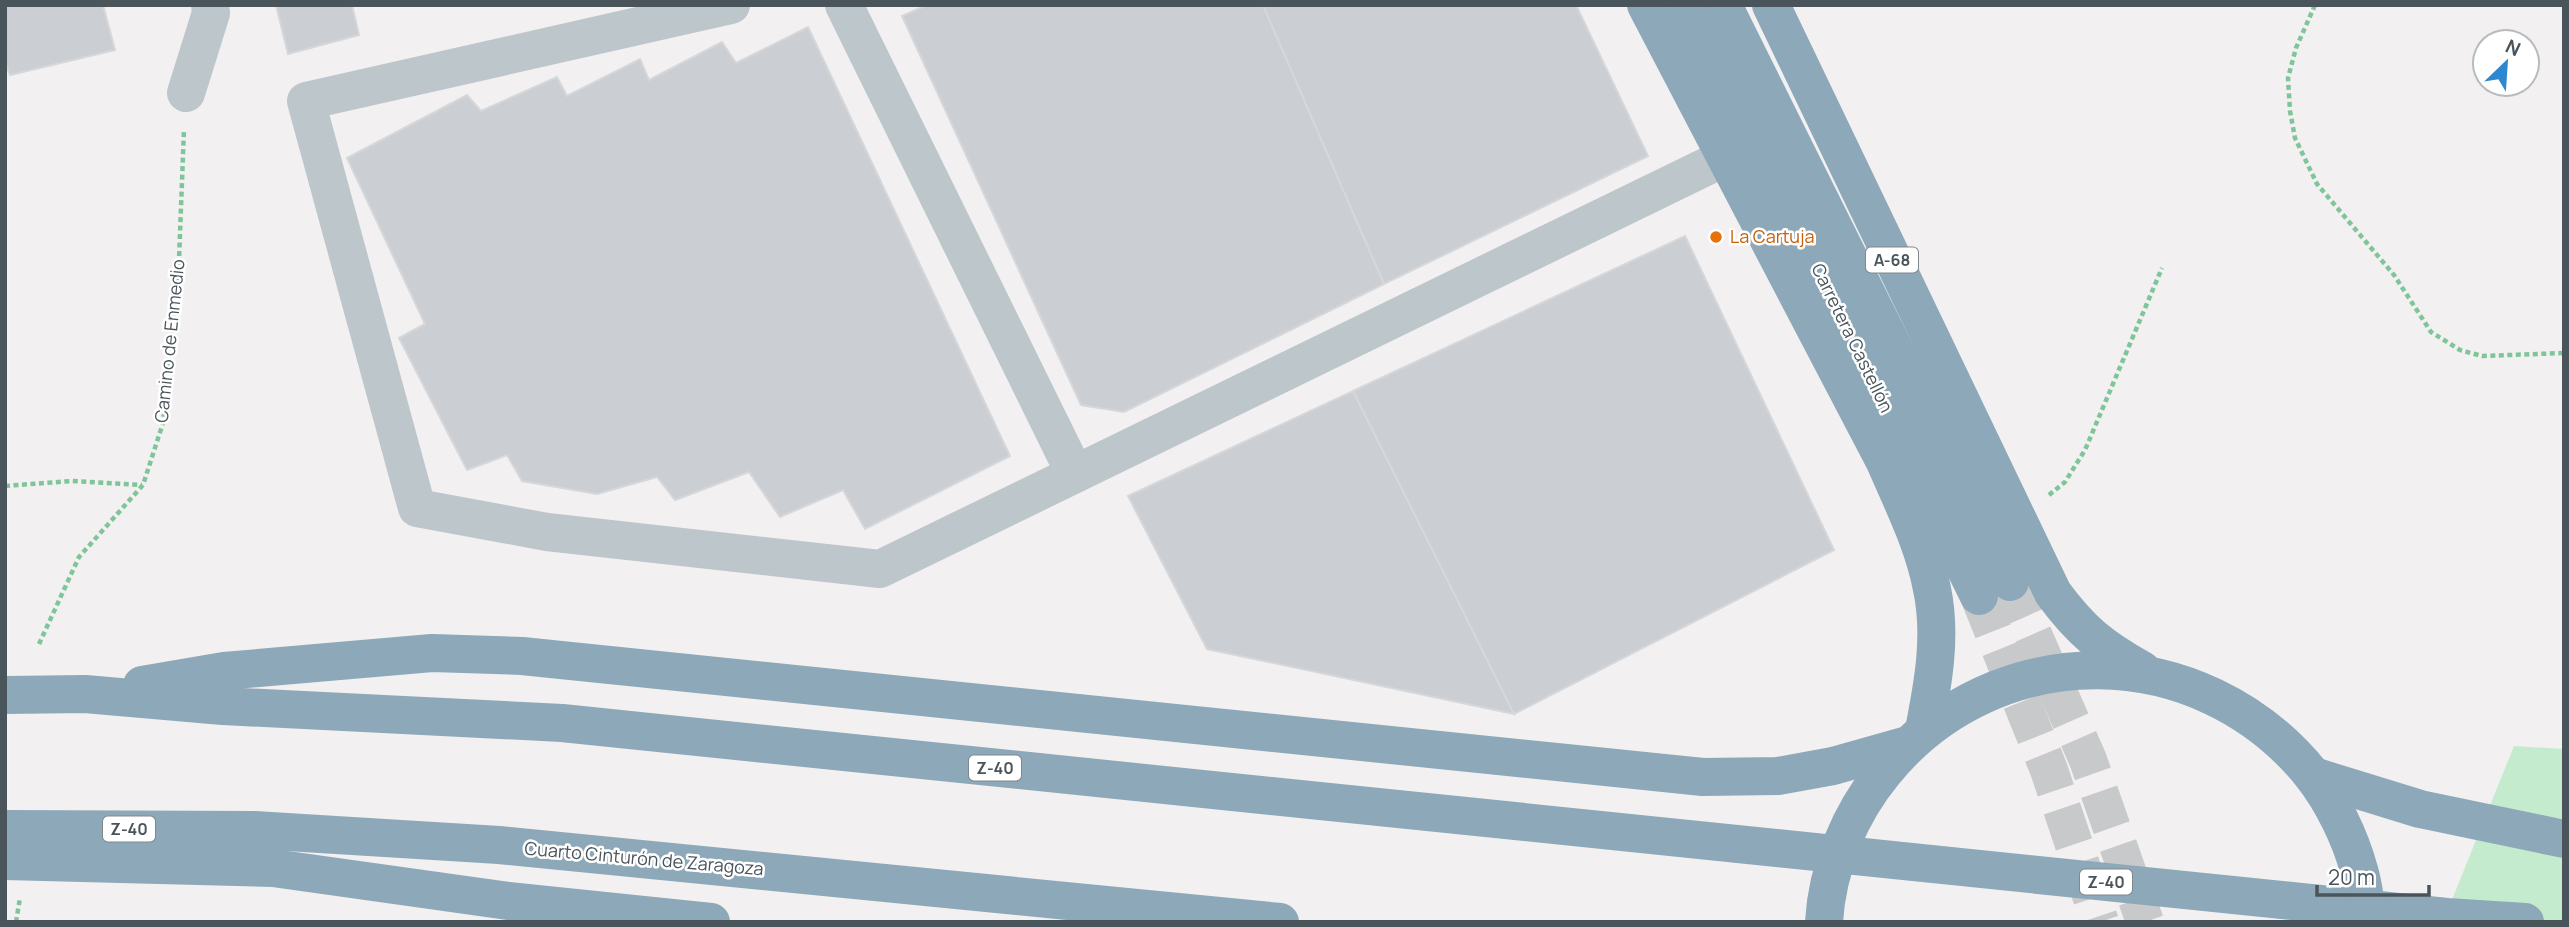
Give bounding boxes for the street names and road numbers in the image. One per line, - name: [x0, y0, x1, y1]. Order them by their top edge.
- road number: A-68: [1866, 248, 1918, 272]
- street label: Camino de Enmedio: [148, 258, 190, 424]
- street label: Carretera Castellón: [1806, 259, 1899, 416]
- road number: Z-40: [969, 755, 1021, 780]
- road number: Z-40: [103, 816, 155, 842]
- street label: Cuarto Cinturón de Zaragoza: [524, 836, 765, 880]
- road number: Z-40: [2080, 870, 2132, 894]

